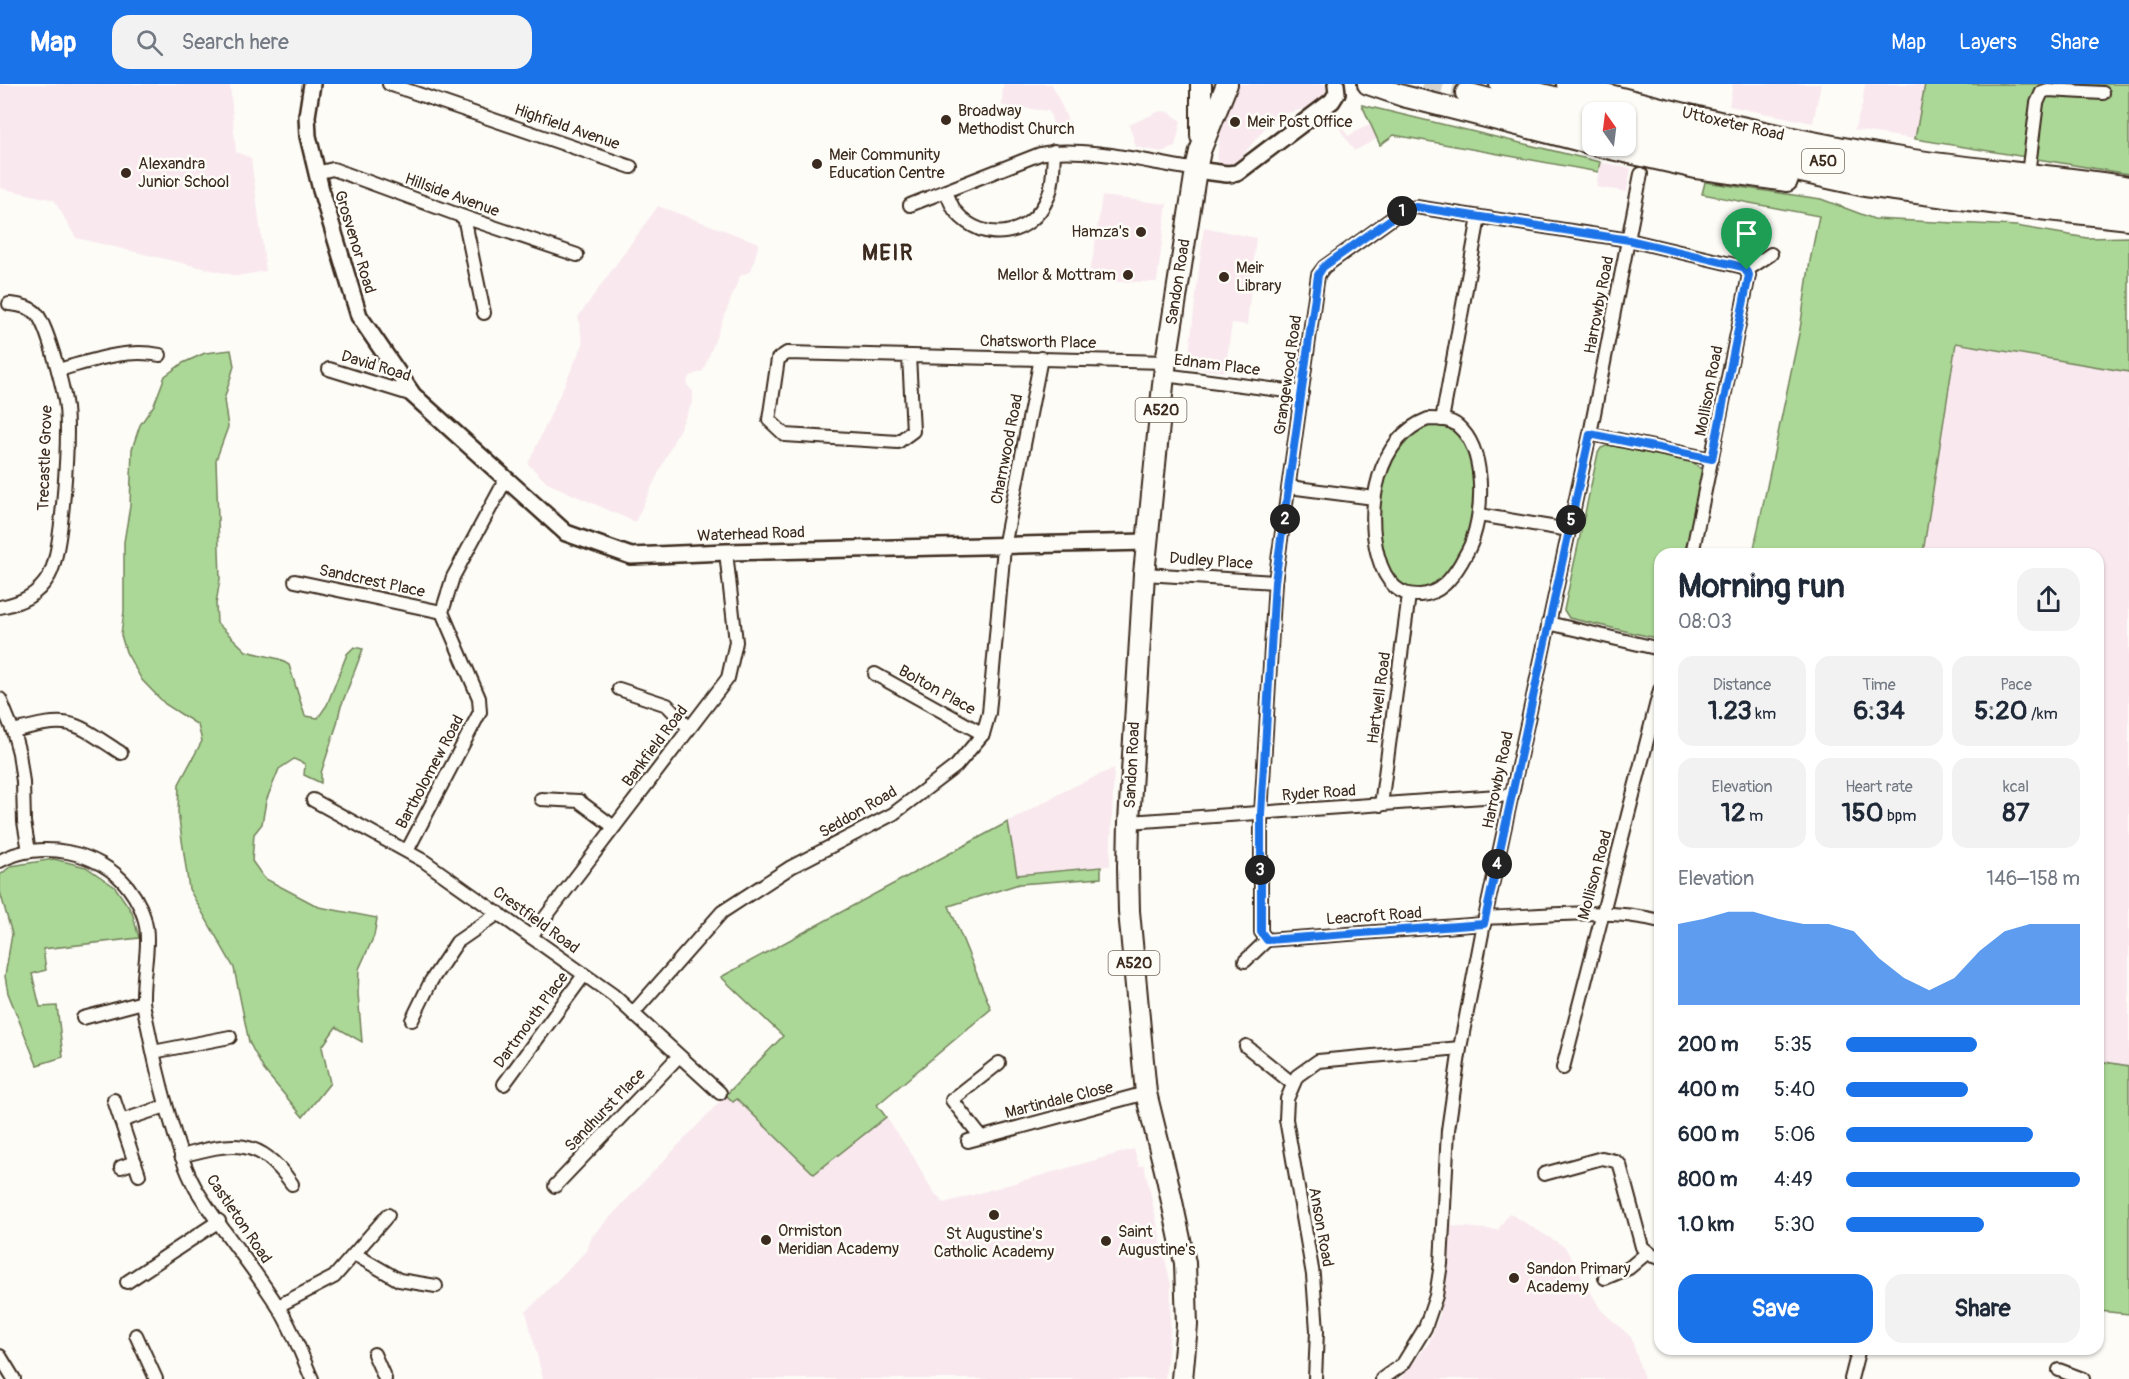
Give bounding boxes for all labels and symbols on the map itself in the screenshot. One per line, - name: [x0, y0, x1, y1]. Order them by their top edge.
- street label: Highfield Avenue: [512, 100, 622, 154]
- place label: Broadway Methodist Church: [958, 101, 1075, 139]
- north arrow: [1582, 102, 1636, 156]
- street label: Uttoxeter Road: [1680, 103, 1786, 145]
- place label: Meir Post Office: [1247, 112, 1353, 132]
- marker: Broadway Methodist Church: [939, 113, 953, 127]
- marker: Meir Post Office: [1228, 115, 1242, 129]
- place label: Meir Community Education Centre: [829, 145, 945, 183]
- road number: A50: [1802, 149, 1844, 173]
- place label: Alexandra Junior School: [138, 154, 229, 192]
- marker: Meir Community Education Centre: [810, 157, 824, 171]
- marker: Alexandra Junior School: [119, 166, 133, 180]
- street label: Hillside Avenue: [402, 169, 502, 221]
- street label: Grosvenor Road: [330, 188, 380, 296]
- pin: 1: [1387, 196, 1417, 226]
- pin: [1721, 208, 1772, 270]
- place label: Hamza's: [1071, 222, 1129, 242]
- marker: Hamza's: [1134, 225, 1148, 239]
- street label: Sandon Road: [1161, 237, 1195, 327]
- district label: MEIR: [862, 239, 914, 267]
- street label: Harrowby Road: [1580, 254, 1618, 356]
- place label: Meir Library: [1236, 258, 1282, 296]
- place label: Mellor & Mottram: [997, 265, 1116, 285]
- marker: Mellor & Mottram: [1121, 268, 1135, 282]
- marker: Meir Library: [1217, 270, 1231, 284]
- street label: Grangewood Road: [1270, 314, 1306, 436]
- street label: Chatsworth Place: [980, 331, 1097, 353]
- street label: Mollison Road: [1690, 344, 1728, 438]
- street label: David Road: [339, 346, 413, 386]
- street label: Ednam Place: [1173, 350, 1261, 380]
- street label: Charnwood Road: [986, 392, 1028, 506]
- road number: A520: [1136, 398, 1186, 422]
- street label: Trecastle Grove: [33, 405, 57, 511]
- pin: 2: [1270, 504, 1300, 534]
- pin: 5: [1556, 505, 1586, 535]
- street label: Waterhead Road: [697, 522, 805, 546]
- street label: Dudley Place: [1169, 548, 1254, 574]
- street label: Sandcrest Place: [317, 560, 427, 602]
- street label: Hartwell Road: [1363, 651, 1395, 745]
- street label: Bolton Place: [895, 661, 979, 719]
- street label: Bankfield Road: [618, 701, 692, 791]
- street label: Bartholomew Road: [392, 712, 468, 832]
- street label: Sandon Road: [1120, 721, 1144, 809]
- street label: Harrowby Road: [1478, 729, 1518, 831]
- street label: Ryder Road: [1281, 780, 1357, 806]
- street label: Seddon Road: [815, 782, 901, 842]
- street label: Mollison Road: [1573, 828, 1617, 922]
- pin: 4: [1482, 849, 1512, 879]
- pin: 3: [1245, 855, 1275, 885]
- street label: Crestfield Road: [489, 882, 583, 958]
- street label: Leacroft Road: [1325, 903, 1423, 929]
- road number: A520: [1108, 951, 1160, 975]
- street label: Dartmouth Place: [489, 968, 573, 1072]
- street label: Sandhurst Place: [560, 1064, 650, 1156]
- street label: Martindale Close: [1003, 1077, 1115, 1123]
- street label: Castleton Road: [202, 1171, 276, 1267]
- street label: Anson Road: [1304, 1186, 1338, 1268]
- marker: St Augustine's Catholic Academy: [987, 1208, 1001, 1222]
- place label: Ormiston Meridian Academy: [778, 1221, 899, 1259]
- place label: Saint Augustine's: [1118, 1222, 1195, 1260]
- place label: St Augustine's Catholic Academy: [934, 1224, 1054, 1262]
- marker: Ormiston Meridian Academy: [759, 1233, 773, 1247]
- marker: Saint Augustine's: [1099, 1234, 1113, 1248]
- place label: Sandon Primary Academy: [1526, 1259, 1631, 1297]
- marker: Sandon Primary Academy: [1507, 1271, 1521, 1285]

